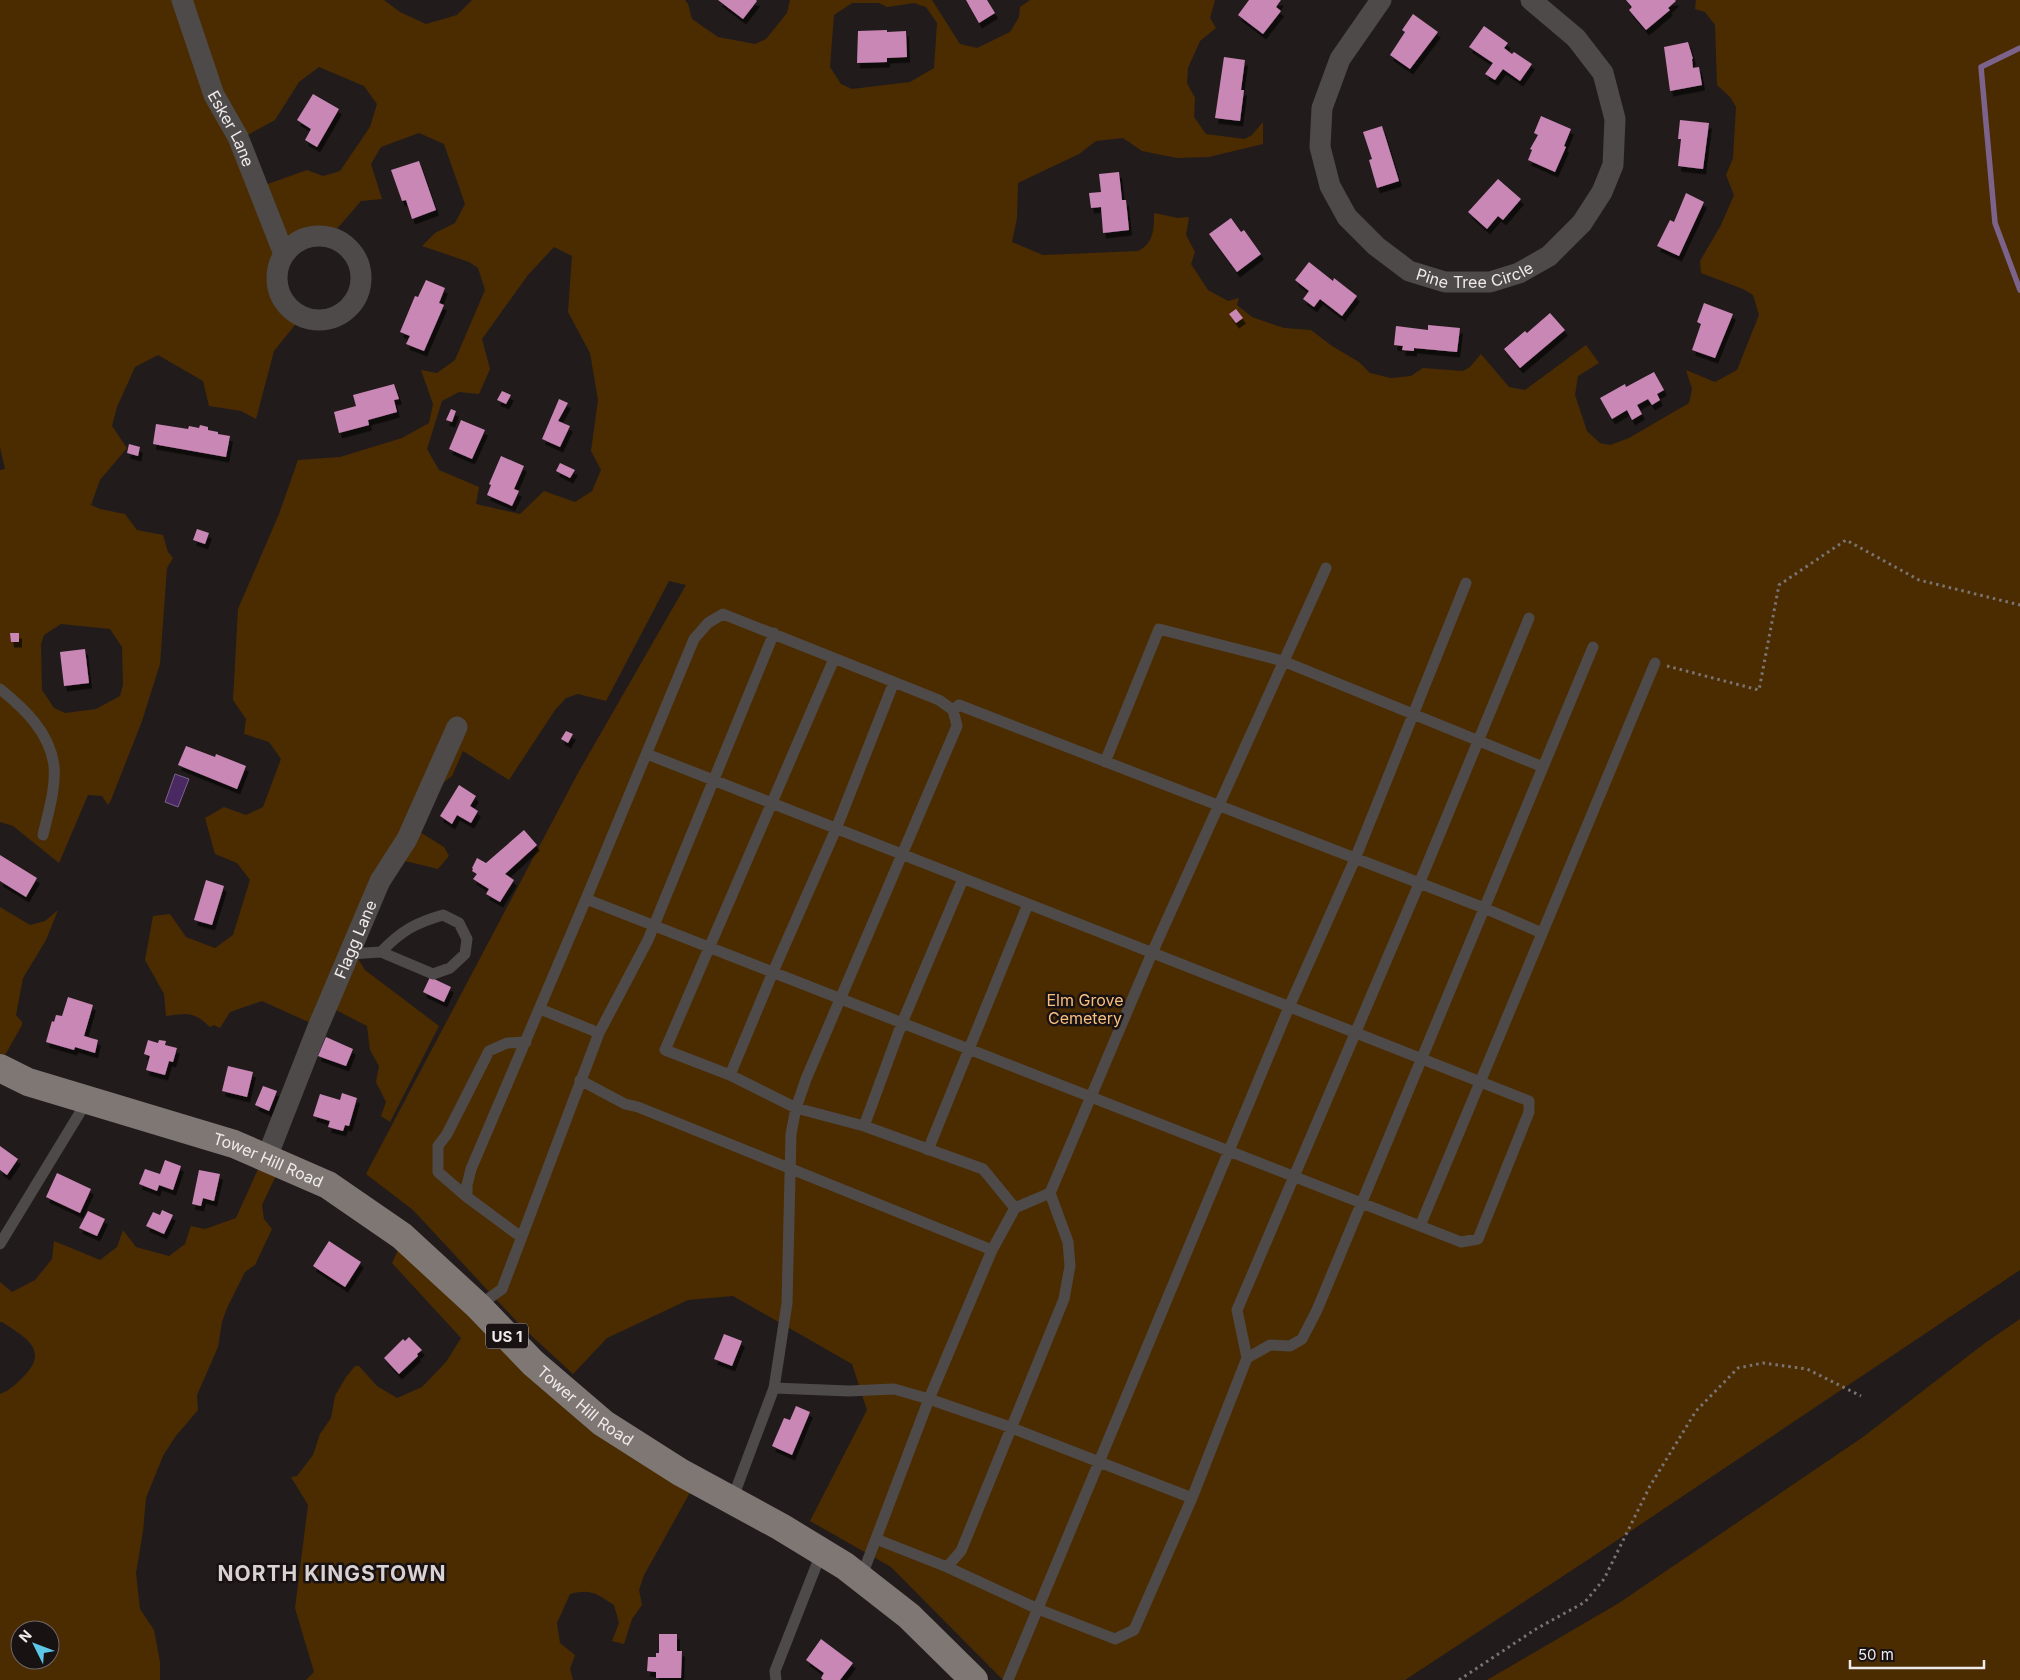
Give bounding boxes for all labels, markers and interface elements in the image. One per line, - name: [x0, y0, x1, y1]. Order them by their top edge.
- street label: Esker Lane: [203, 87, 259, 169]
- street label: Pine Tree Circle: [1414, 257, 1537, 293]
- street label: Flagg Lane: [330, 897, 381, 981]
- park label: Elm Grove Cemetery: [1047, 990, 1124, 1028]
- street label: Tower Hill Road: [211, 1128, 326, 1192]
- road number: US 1: [486, 1324, 528, 1348]
- street label: Tower Hill Road: [533, 1361, 637, 1450]
- district label: NORTH KINGSTOWN: [218, 1561, 447, 1586]
- north arrow: [10, 1620, 60, 1670]
- text: N: [15, 1626, 35, 1646]
- scale bar: [1850, 1638, 1984, 1670]
- text: 50 m: [1858, 1645, 1894, 1664]

